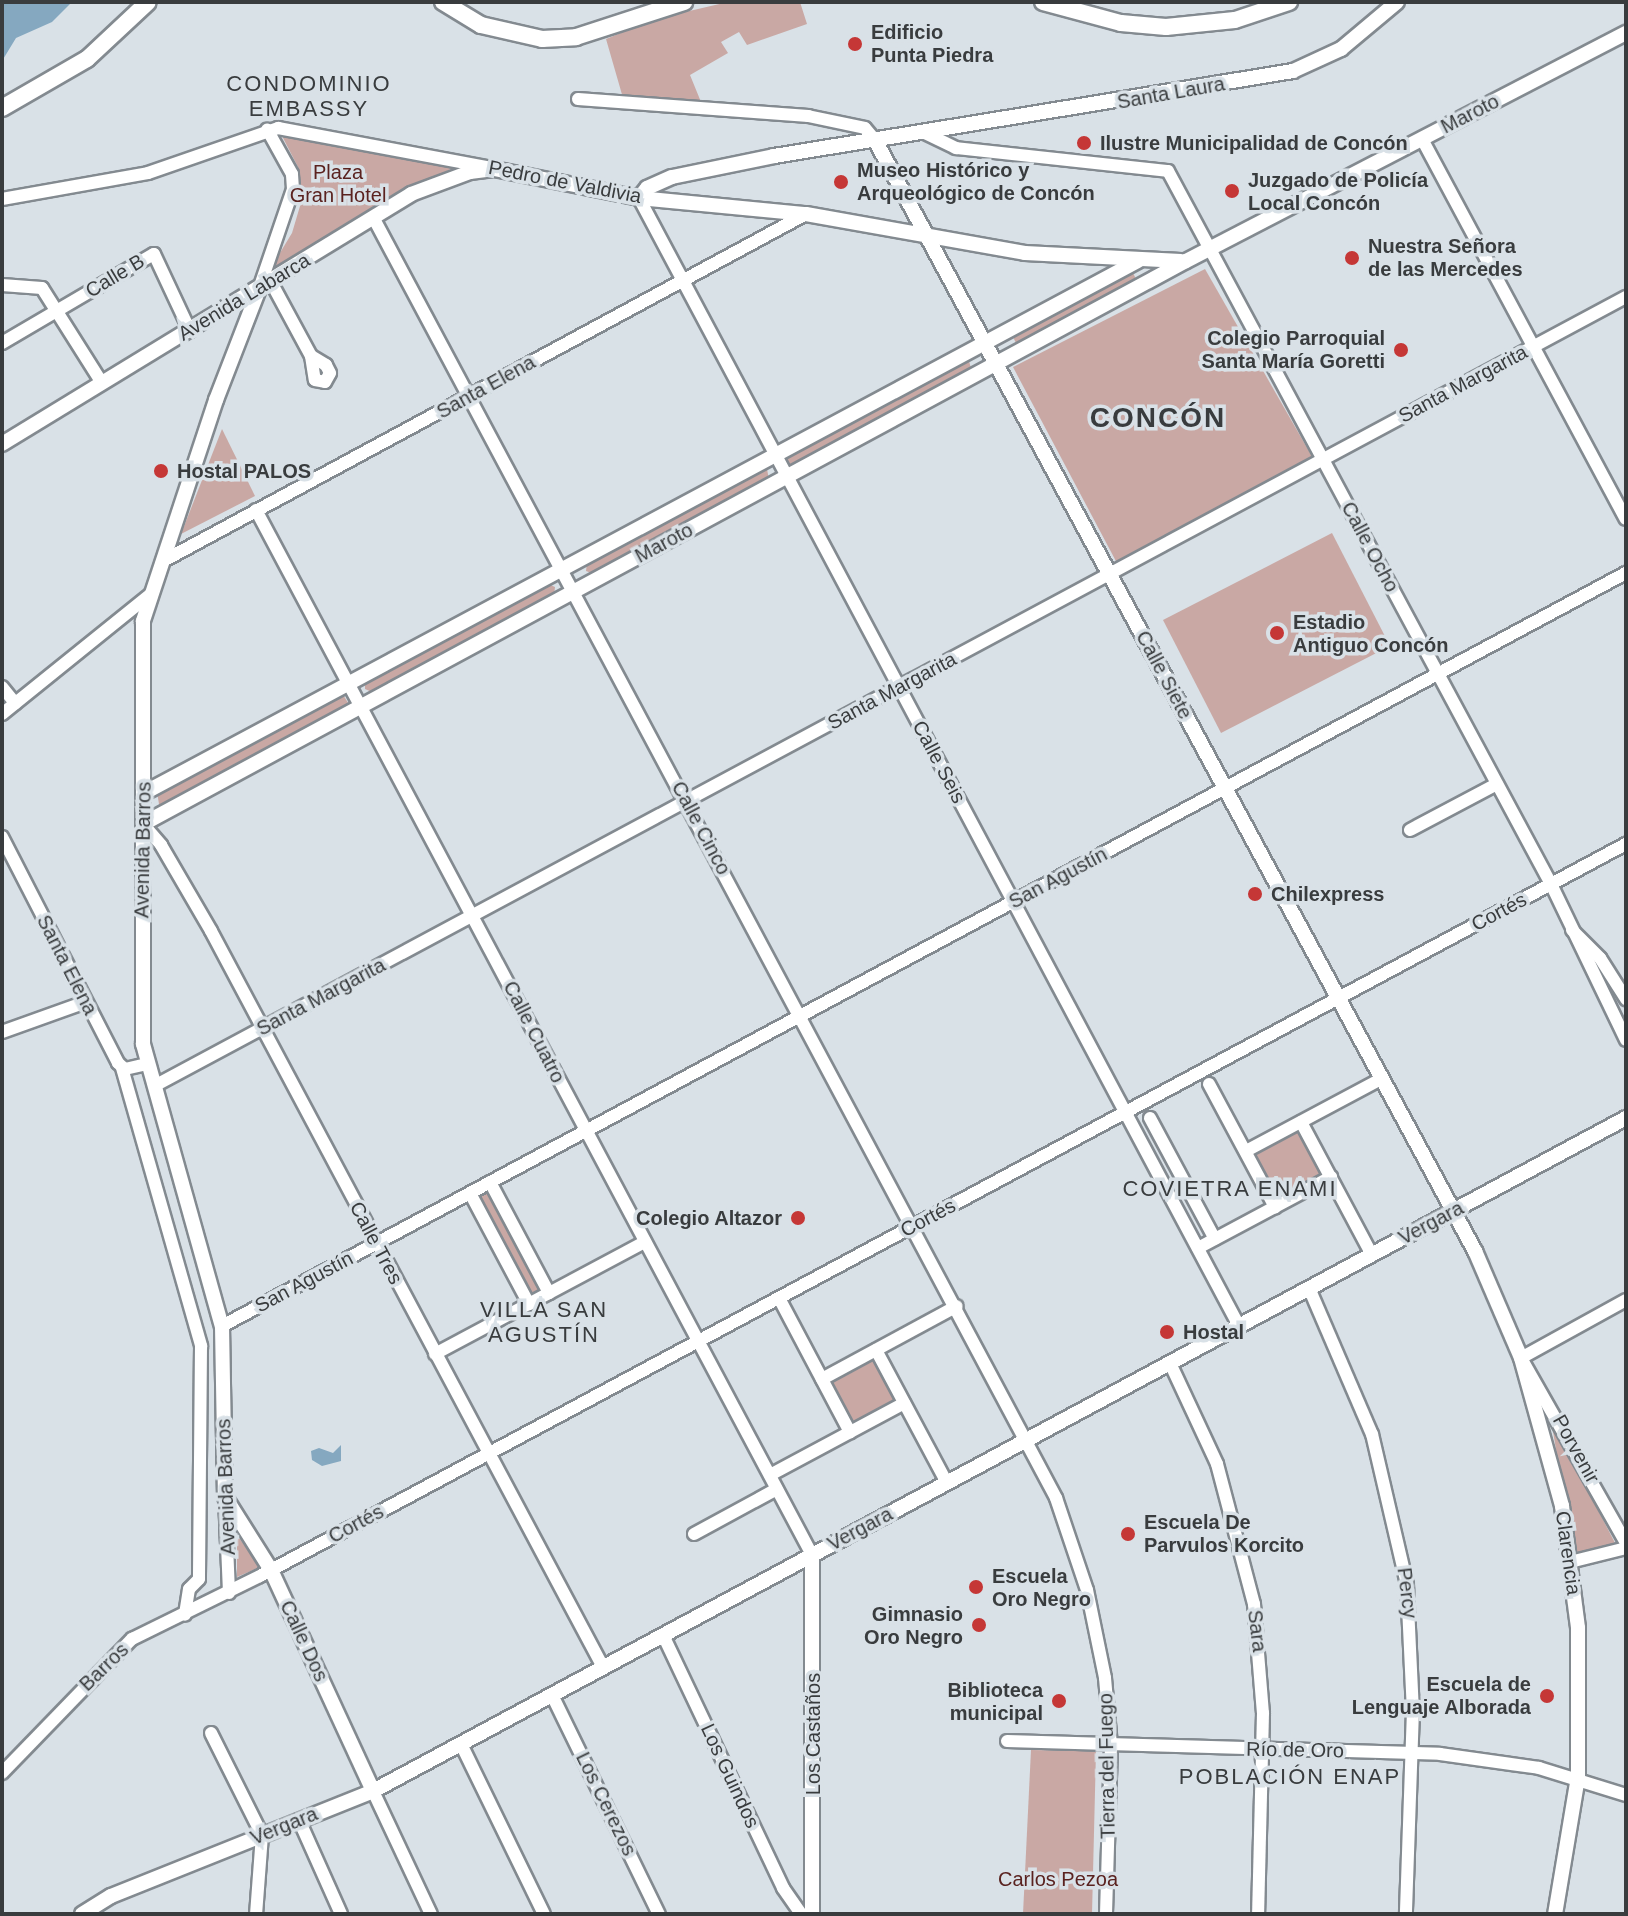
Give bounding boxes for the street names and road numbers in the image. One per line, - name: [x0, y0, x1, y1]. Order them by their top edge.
- street label: Santa Laura: [1115, 72, 1227, 114]
- street label: Maroto: [1437, 89, 1503, 139]
- street label: Pedro de Valdivia: [486, 155, 644, 209]
- street label: Avenida Labarca: [174, 248, 314, 346]
- street label: Calle B: [81, 249, 149, 303]
- street label: Santa Margarita: [1395, 340, 1531, 428]
- street label: Santa Elena: [433, 350, 539, 424]
- street label: Calle Ocho: [1336, 498, 1404, 596]
- street label: Maroto: [631, 518, 697, 568]
- street label: Calle Siete: [1131, 627, 1197, 723]
- street label: Santa Margarita: [824, 647, 960, 735]
- street label: Calle Seis: [907, 717, 971, 807]
- street label: Calle Cinco: [666, 777, 736, 879]
- street label: Avenida Barros: [130, 782, 156, 918]
- street label: San Agustín: [1004, 842, 1112, 914]
- street label: Cortés: [1467, 888, 1531, 936]
- street label: Santa Elena: [32, 911, 102, 1019]
- street label: Santa Margarita: [253, 953, 389, 1041]
- street label: Calle Cuatro: [498, 977, 570, 1087]
- street label: Cortés: [896, 1194, 960, 1242]
- street label: Vergara: [1394, 1196, 1468, 1250]
- street label: Calle Tres: [344, 1197, 408, 1289]
- street label: San Agustín: [250, 1246, 358, 1318]
- street label: Porvenir: [1547, 1411, 1605, 1487]
- street label: Avenida Barros: [212, 1418, 240, 1556]
- street label: Cortés: [324, 1500, 388, 1548]
- street label: Vergara: [823, 1502, 897, 1556]
- street label: Clarencia: [1550, 1509, 1586, 1597]
- street label: Percy: [1392, 1566, 1422, 1620]
- street label: Calle Dos: [275, 1597, 333, 1685]
- street label: Sara: [1243, 1609, 1271, 1653]
- street label: Barros: [74, 1638, 134, 1696]
- street label: Los Castaños: [801, 1673, 825, 1795]
- street label: Tierra del Fuego: [1094, 1693, 1120, 1839]
- street label: Los Guindos: [695, 1720, 765, 1832]
- street label: Río de Oro: [1246, 1737, 1344, 1763]
- street label: Los Cerezos: [571, 1748, 641, 1860]
- street label: Vergara: [247, 1802, 321, 1850]

